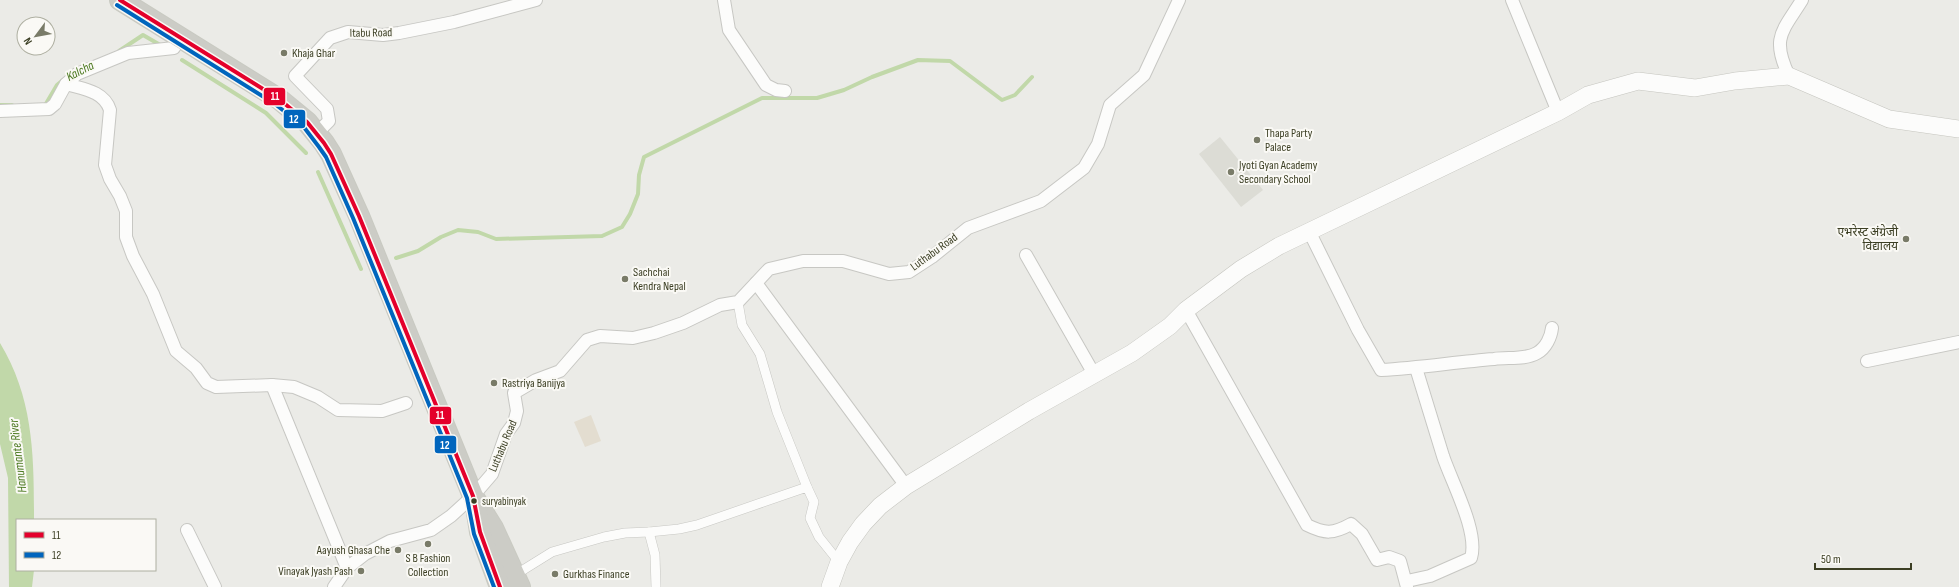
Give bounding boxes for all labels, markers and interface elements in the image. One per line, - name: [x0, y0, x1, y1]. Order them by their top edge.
- north arrow: [16, 16, 56, 56]
- street label: Itabu Road: [350, 25, 392, 41]
- text: N: [21, 35, 35, 47]
- place label: Khaja Ghar: [292, 46, 336, 61]
- marker: Khaja Ghar: [279, 48, 289, 58]
- water label: Kalcha: [63, 57, 97, 85]
- line badge: 11: [263, 87, 286, 106]
- text: 11: [271, 90, 280, 103]
- line badge: 12: [283, 109, 306, 129]
- text: 12: [289, 113, 299, 126]
- place label: Thapa Party Palace: [1265, 126, 1313, 155]
- marker: Thapa Party Palace: [1252, 135, 1262, 145]
- place label: Jyoti Gyan Academy Secondary School: [1238, 158, 1318, 187]
- marker: Jyoti Gyan Academy Secondary School: [1226, 167, 1236, 177]
- place label: एभरेस्ट अंग्रेजी विद्यालय: [1837, 224, 1899, 254]
- street label: Luthabu Road: [907, 230, 961, 274]
- marker: एभरेस्ट अंग्रेजी विद्यालय: [1901, 234, 1911, 244]
- place label: Sachchai Kendra Nepal: [633, 265, 686, 294]
- marker: Sachchai Kendra Nepal: [620, 274, 630, 284]
- place label: Rastriya Banijya: [502, 376, 566, 391]
- marker: Rastriya Banijya: [489, 378, 499, 388]
- line badge: 11: [429, 406, 452, 425]
- text: 11: [436, 409, 445, 422]
- water label: Hanumante River: [5, 417, 30, 494]
- street label: Luthabu Road: [485, 418, 521, 474]
- line badge: 12: [434, 435, 457, 454]
- text: 12: [440, 439, 450, 452]
- place label: suryabinyak: [482, 495, 527, 508]
- marker: suryabinyak: [469, 496, 479, 506]
- legend: [16, 519, 156, 571]
- text: 11: [52, 528, 61, 543]
- marker: S B Fashion Collection: [423, 539, 433, 549]
- place label: Aayush Ghasa Che: [316, 543, 390, 558]
- marker: Aayush Ghasa Che: [393, 545, 403, 555]
- scale bar: [1815, 545, 1911, 571]
- text: 12: [52, 548, 61, 563]
- place label: S B Fashion Collection: [405, 551, 451, 580]
- text: 50 m: [1821, 552, 1841, 567]
- place label: Vinayak Jyash Pash: [278, 564, 353, 579]
- marker: Vinayak Jyash Pash: [356, 566, 366, 576]
- place label: Gurkhas Finance: [563, 567, 630, 582]
- marker: Gurkhas Finance: [550, 569, 560, 579]

